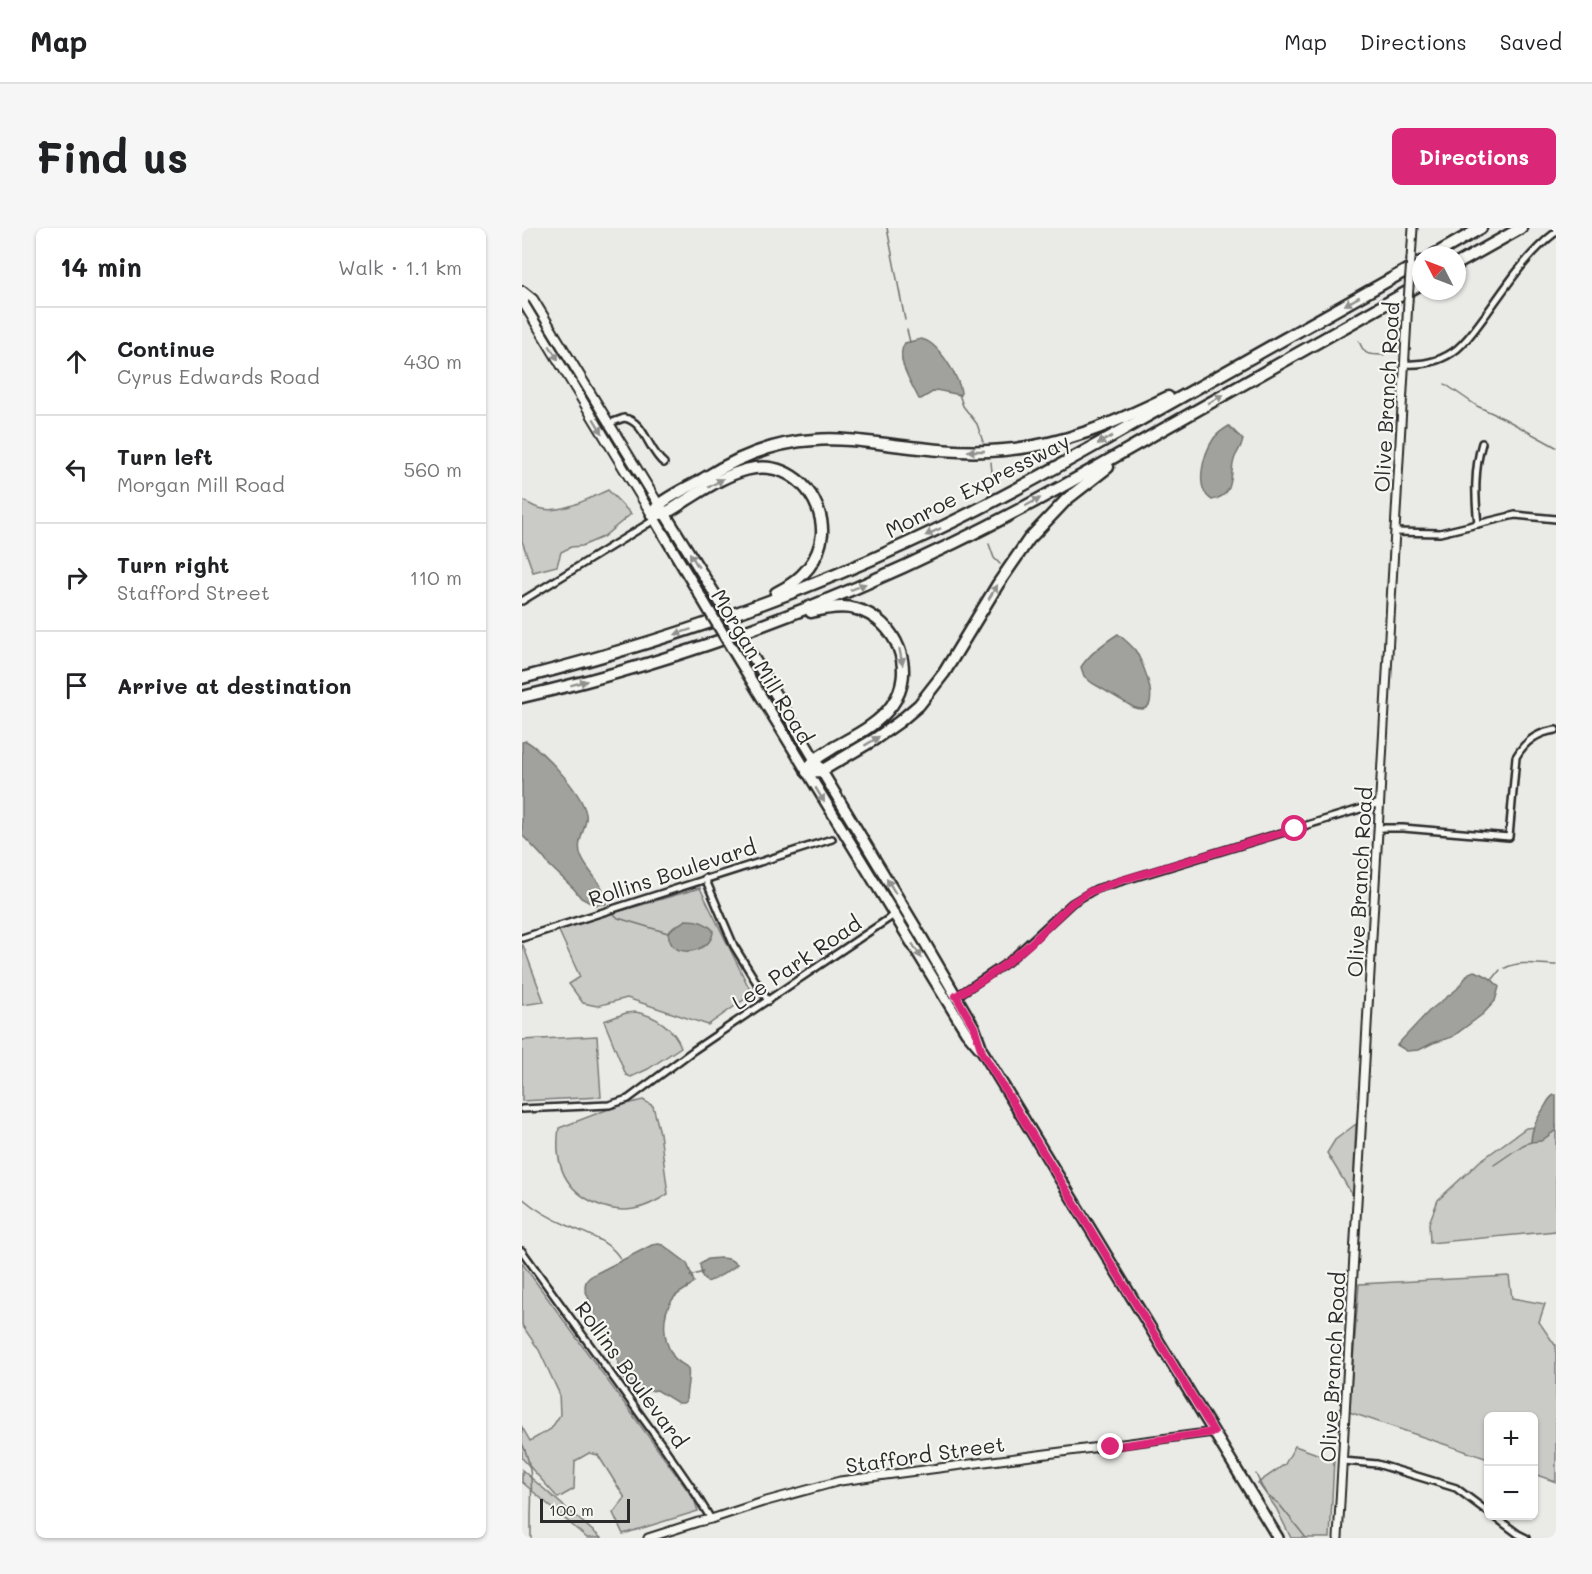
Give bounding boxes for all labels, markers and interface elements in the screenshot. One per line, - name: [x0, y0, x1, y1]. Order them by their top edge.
- text: Map: [30, 23, 87, 59]
- text: Map: [1284, 28, 1327, 55]
- text: Directions: [1360, 28, 1467, 55]
- text: Saved: [1500, 28, 1562, 55]
- button: Directions: [1392, 128, 1556, 185]
- text: Find us: [36, 129, 188, 184]
- north arrow: [1412, 246, 1466, 300]
- text: 14 min: [60, 250, 142, 284]
- text: Walk · 1.1 km: [338, 254, 462, 280]
- one-way arrow: [1343, 296, 1360, 306]
- street label: Olive Branch Road: [1368, 301, 1404, 493]
- text: Continue: [117, 334, 215, 363]
- icon: ahead: [60, 345, 93, 378]
- one-way arrow: [548, 345, 559, 361]
- text: 430 m: [404, 348, 462, 374]
- text: Cyrus Edwards Road: [117, 363, 320, 389]
- one-way arrow: [1208, 395, 1225, 405]
- one-way arrow: [592, 418, 603, 434]
- street label: Monroe Expressway: [880, 427, 1074, 543]
- one-way arrow: [1097, 435, 1113, 446]
- text: Turn left: [117, 442, 213, 471]
- one-way arrow: [966, 447, 985, 456]
- icon: left: [60, 453, 93, 486]
- text: 560 m: [404, 456, 462, 482]
- text: Morgan Mill Road: [117, 471, 285, 497]
- one-way arrow: [708, 477, 724, 488]
- one-way arrow: [1025, 497, 1042, 507]
- one-way arrow: [924, 527, 941, 536]
- text: Turn right: [117, 550, 229, 579]
- one-way arrow: [689, 551, 699, 568]
- icon: right: [60, 561, 93, 594]
- text: 110 m: [409, 564, 462, 590]
- text: Stafford Street: [117, 579, 270, 605]
- one-way arrow: [849, 582, 867, 592]
- street label: Morgan Mill Road: [706, 584, 820, 748]
- one-way arrow: [988, 584, 999, 600]
- one-way arrow: [674, 627, 692, 637]
- one-way arrow: [897, 648, 906, 667]
- icon: arrive: [60, 669, 93, 702]
- text: Arrive at destination: [117, 671, 352, 700]
- one-way arrow: [570, 678, 588, 687]
- one-way arrow: [863, 735, 880, 746]
- street label: Olive Branch Road: [1341, 786, 1377, 978]
- one-way arrow: [815, 787, 826, 803]
- route start: [1281, 815, 1307, 841]
- street label: Rollins Boulevard: [585, 832, 759, 912]
- one-way arrow: [885, 878, 896, 894]
- street label: Lee Park Road: [726, 909, 866, 1015]
- one-way arrow: [911, 943, 922, 959]
- street label: Olive Branch Road: [1314, 1271, 1350, 1463]
- street label: Rollins Boulevard: [570, 1295, 694, 1453]
- map controls: [1484, 1412, 1538, 1520]
- button: +: [1484, 1412, 1538, 1466]
- street label: Stafford Street: [844, 1429, 1006, 1479]
- route end: [1097, 1433, 1123, 1459]
- button: −: [1484, 1466, 1538, 1520]
- scale bar: [540, 1496, 630, 1524]
- text: 100 m: [549, 1499, 594, 1520]

